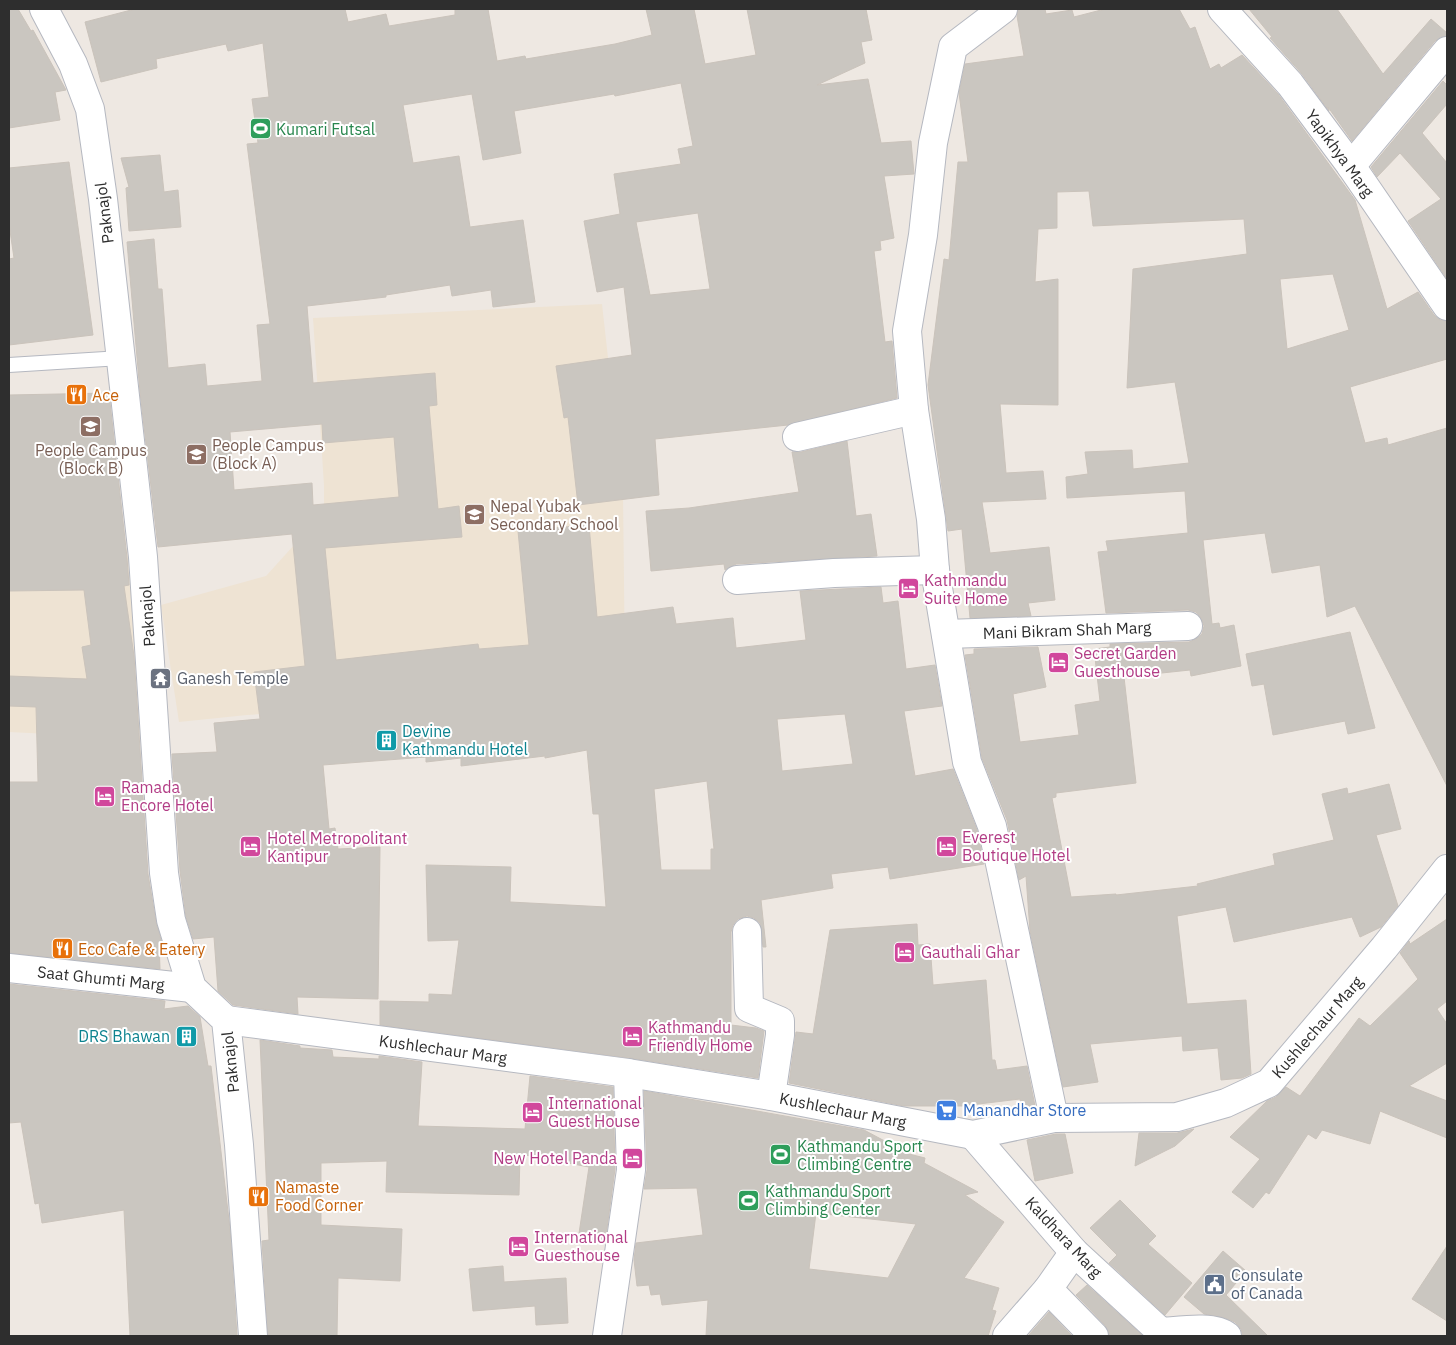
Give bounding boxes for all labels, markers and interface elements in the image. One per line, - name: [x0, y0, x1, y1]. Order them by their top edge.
- street label: Yapikhya Marg: [1301, 105, 1379, 201]
- sports icon: Kumari Futsal: [248, 117, 272, 141]
- place label: Kumari Futsal: [276, 119, 375, 139]
- street label: Paknajol: [90, 181, 118, 245]
- restaurant icon: Ace: [64, 383, 88, 407]
- place label: Ace: [92, 385, 119, 405]
- school or university icon: People Campus (Block B): [79, 414, 103, 438]
- place label: People Campus (Block A): [212, 435, 324, 473]
- place label: People Campus (Block B): [35, 440, 147, 478]
- school or university icon: People Campus (Block A): [184, 442, 208, 466]
- place label: Nepal Yubak Secondary School: [490, 496, 618, 534]
- school or university icon: Nepal Yubak Secondary School: [462, 503, 486, 527]
- place label: Kathmandu Suite Home: [924, 570, 1008, 608]
- hotel icon: Kathmandu Suite Home: [896, 577, 920, 601]
- street label: Paknajol: [135, 585, 159, 647]
- street label: Mani Bikram Shah Marg: [982, 617, 1152, 643]
- place label: Secret Garden Guesthouse: [1074, 643, 1177, 681]
- hotel icon: Secret Garden Guesthouse: [1046, 650, 1070, 674]
- temple icon: Ganesh Temple: [149, 666, 173, 690]
- place label: Ganesh Temple: [177, 668, 289, 688]
- place label: Devine Kathmandu Hotel: [402, 721, 528, 759]
- building icon: Devine Kathmandu Hotel: [374, 728, 398, 752]
- place label: Ramada Encore Hotel: [121, 777, 214, 815]
- hotel icon: Ramada Encore Hotel: [93, 784, 117, 808]
- place label: Everest Boutique Hotel: [962, 827, 1070, 865]
- place label: Hotel Metropolitant Kantipur: [267, 828, 407, 866]
- hotel icon: Everest Boutique Hotel: [934, 834, 958, 858]
- hotel icon: Hotel Metropolitant Kantipur: [239, 835, 263, 859]
- restaurant icon: Eco Cafe & Eatery: [50, 937, 74, 961]
- place label: Eco Cafe & Eatery: [78, 939, 205, 959]
- hotel icon: Gauthali Ghar: [893, 940, 917, 964]
- place label: Gauthali Ghar: [921, 942, 1020, 962]
- street label: Saat Ghumti Marg: [36, 961, 166, 995]
- street label: Kushlechaur Marg: [1267, 971, 1367, 1082]
- place label: Kathmandu Friendly Home: [648, 1017, 753, 1055]
- building icon: DRS Bhawan: [174, 1024, 198, 1048]
- hotel icon: Kathmandu Friendly Home: [620, 1024, 644, 1048]
- place label: DRS Bhawan: [78, 1026, 170, 1046]
- street label: Paknajol: [217, 1030, 243, 1094]
- street label: Kushlechaur Marg: [378, 1030, 509, 1068]
- street label: Kushlechaur Marg: [778, 1088, 909, 1132]
- place label: International Guest House: [548, 1093, 642, 1131]
- supermarket icon: Manandhar Store: [935, 1098, 959, 1122]
- hotel icon: International Guest House: [520, 1100, 544, 1124]
- place label: Manandhar Store: [963, 1100, 1086, 1120]
- place label: Kathmandu Sport Climbing Centre: [797, 1136, 923, 1174]
- sports icon: Kathmandu Sport Climbing Centre: [769, 1143, 793, 1167]
- hotel icon: New Hotel Panda: [621, 1146, 645, 1170]
- place label: New Hotel Panda: [493, 1148, 617, 1168]
- place label: Namaste Food Corner: [275, 1177, 363, 1215]
- place label: Kathmandu Sport Climbing Center: [765, 1181, 891, 1219]
- restaurant icon: Namaste Food Corner: [247, 1184, 271, 1208]
- sports icon: Kathmandu Sport Climbing Center: [737, 1188, 761, 1212]
- street label: Kaldhara Marg: [1021, 1192, 1107, 1282]
- place label: International Guesthouse: [534, 1227, 628, 1265]
- hotel icon: International Guesthouse: [506, 1234, 530, 1258]
- place label: Consulate of Canada: [1231, 1265, 1303, 1303]
- public building icon: Consulate of Canada: [1203, 1272, 1227, 1296]

